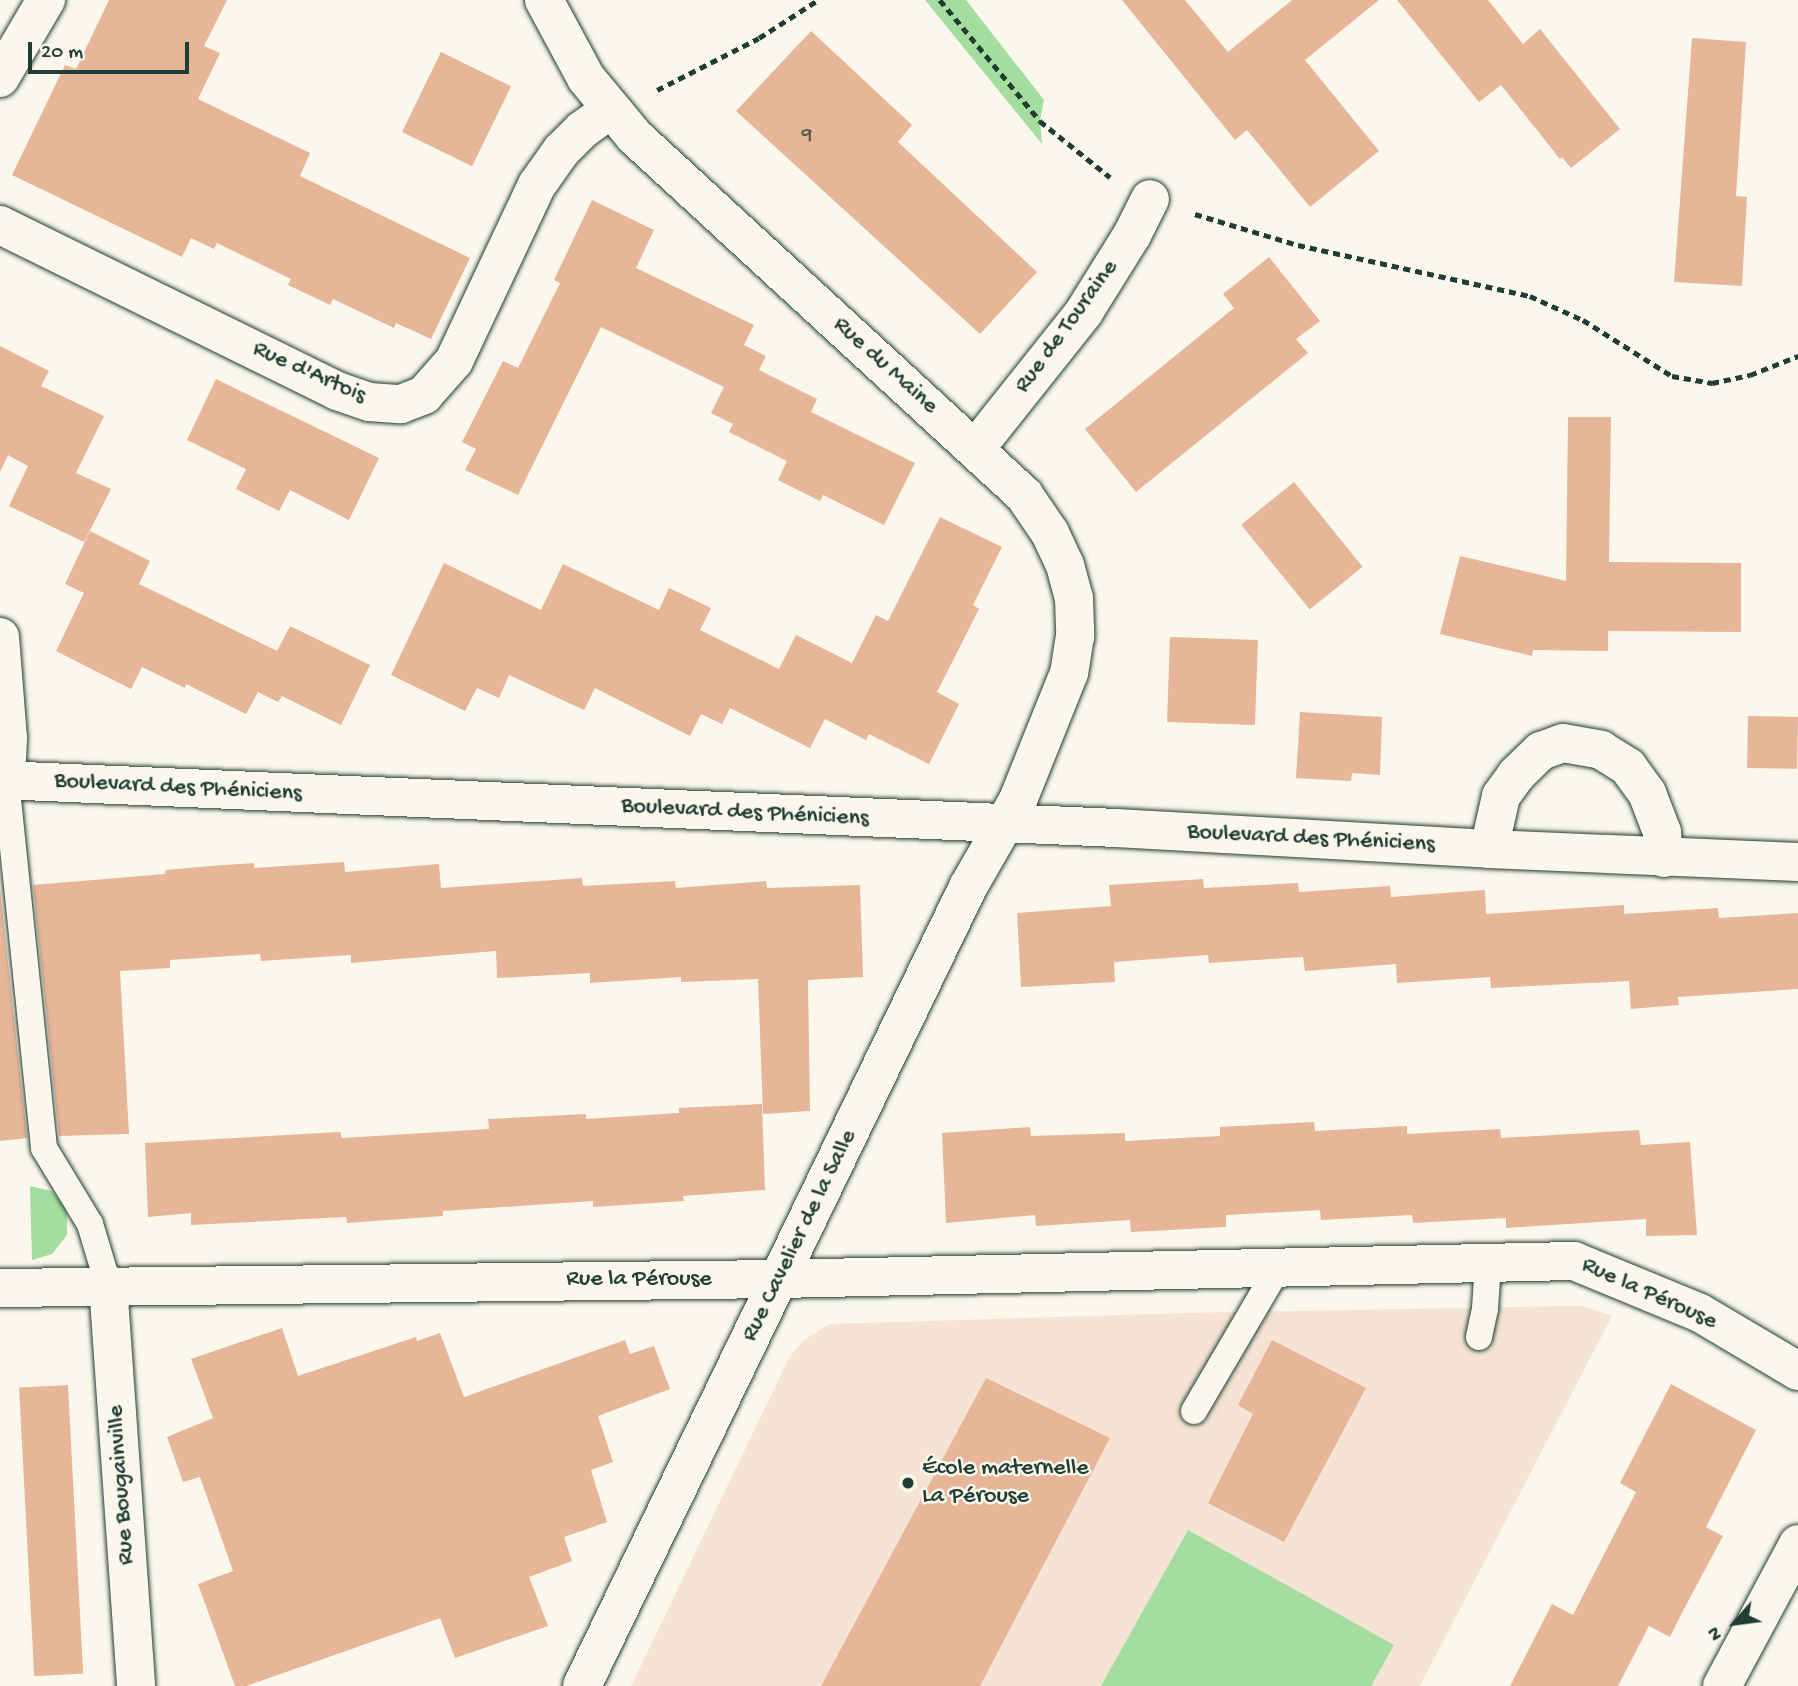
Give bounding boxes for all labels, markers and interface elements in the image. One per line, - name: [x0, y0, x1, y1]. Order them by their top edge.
- scale bar: [32, 28, 192, 72]
- text: 20 m: [41, 41, 83, 66]
- house number: 9: [802, 124, 812, 150]
- street label: Rue de Touraine: [1009, 255, 1125, 399]
- street label: Rue du Maine: [826, 311, 944, 421]
- street label: Rue d'Artois: [248, 335, 370, 411]
- street label: Boulevard des Phéniciens: [53, 767, 303, 809]
- street label: Boulevard des Phéniciens: [620, 792, 870, 834]
- street label: Boulevard des Phéniciens: [1186, 818, 1436, 860]
- street label: Rue Cavelier de la Salle: [736, 1125, 864, 1347]
- street label: Rue la Pérouse: [1577, 1251, 1721, 1337]
- street label: Rue la Pérouse: [566, 1266, 712, 1294]
- street label: Rue Bougainville: [102, 1404, 142, 1566]
- place label: École maternelle La Pérouse: [922, 1455, 1089, 1511]
- marker: École maternelle La Pérouse: [900, 1475, 916, 1491]
- north arrow: [1700, 1588, 1770, 1658]
- text: N: [1703, 1622, 1729, 1644]

